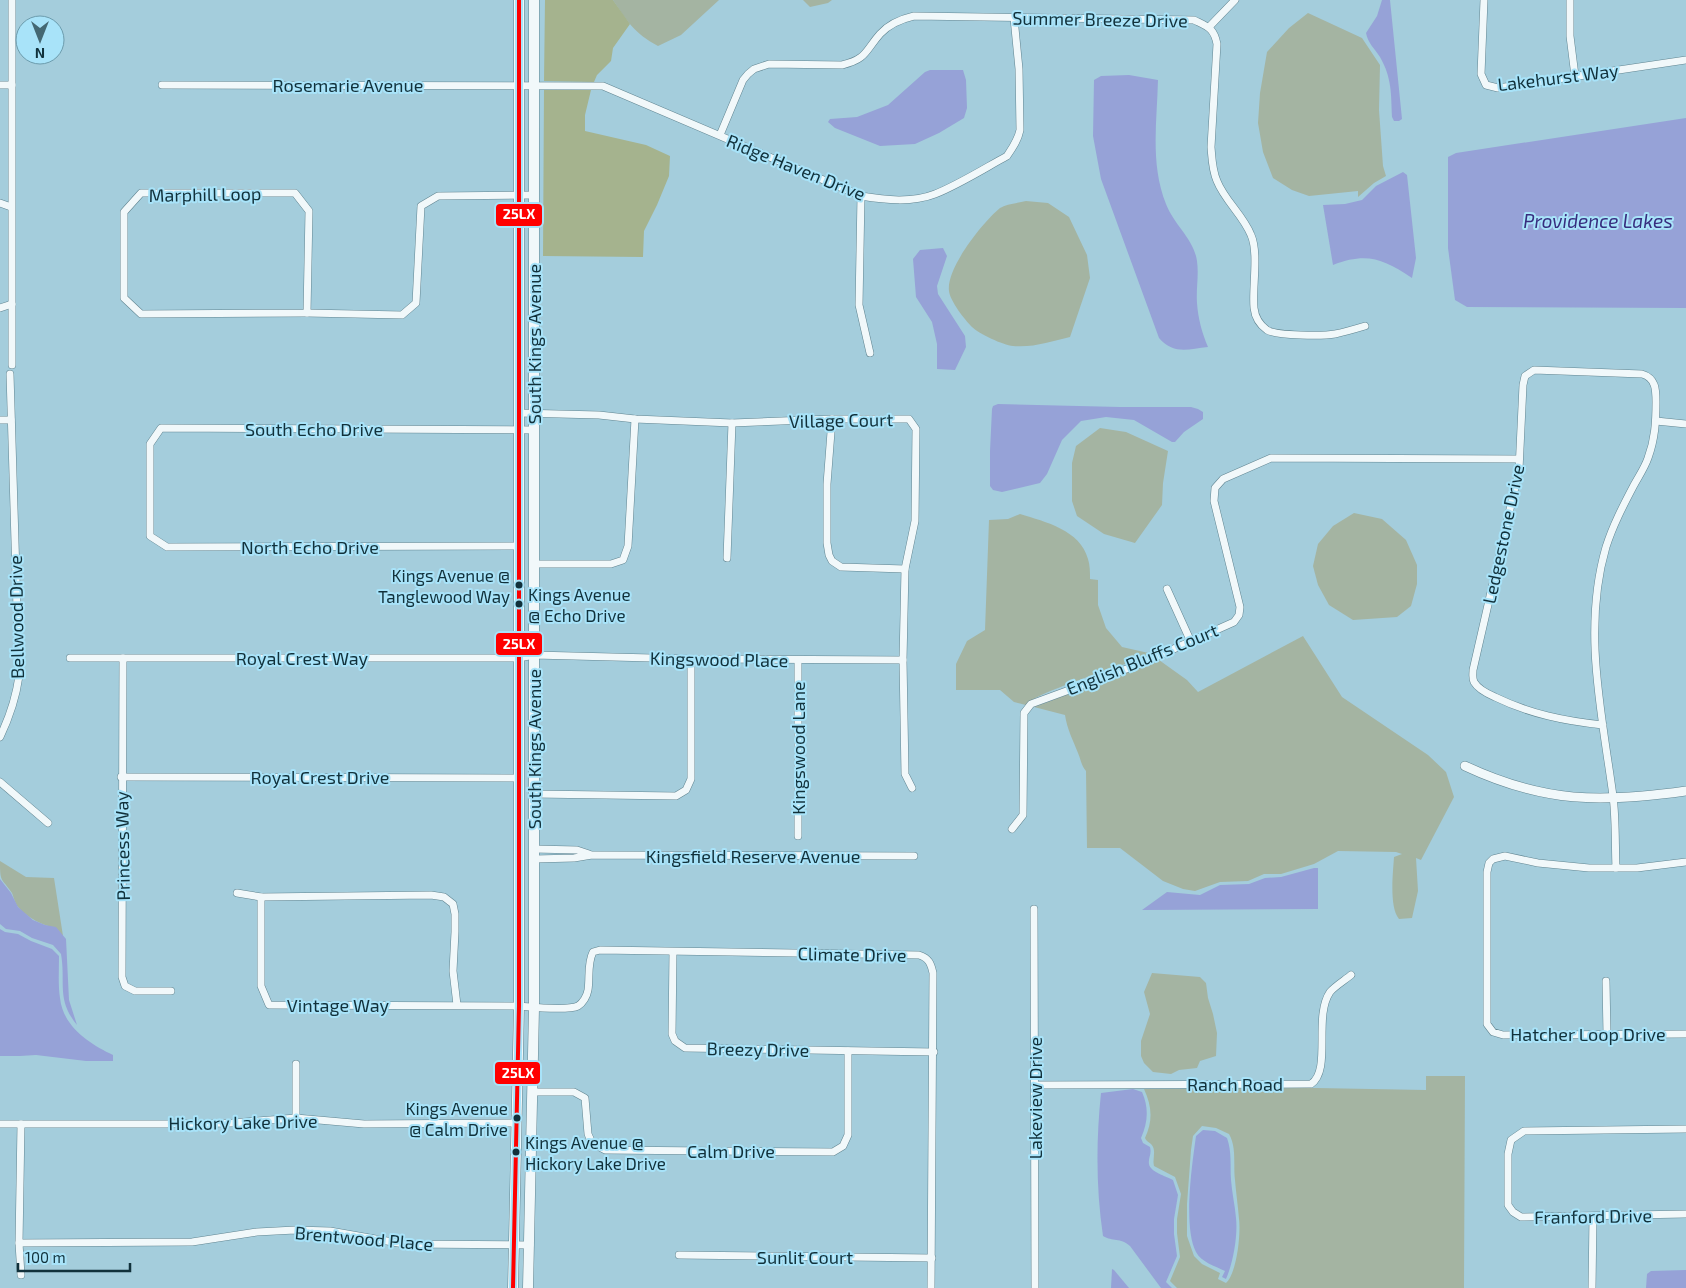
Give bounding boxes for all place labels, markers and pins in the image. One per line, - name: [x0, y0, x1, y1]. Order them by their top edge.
- place label: Kings Avenue @ Tanglewood Way: [378, 565, 510, 607]
- marker: Kings Avenue @ Tanglewood Way: [514, 580, 524, 590]
- place label: Kings Avenue @ Echo Drive: [528, 584, 631, 625]
- marker: Kings Avenue @ Echo Drive: [514, 599, 524, 609]
- place label: Kings Avenue @ Calm Drive: [405, 1098, 508, 1139]
- marker: Kings Avenue @ Calm Drive: [512, 1113, 522, 1123]
- place label: Kings Avenue @ Hickory Lake Drive: [525, 1132, 666, 1174]
- marker: Kings Avenue @ Hickory Lake Drive: [511, 1147, 521, 1157]

